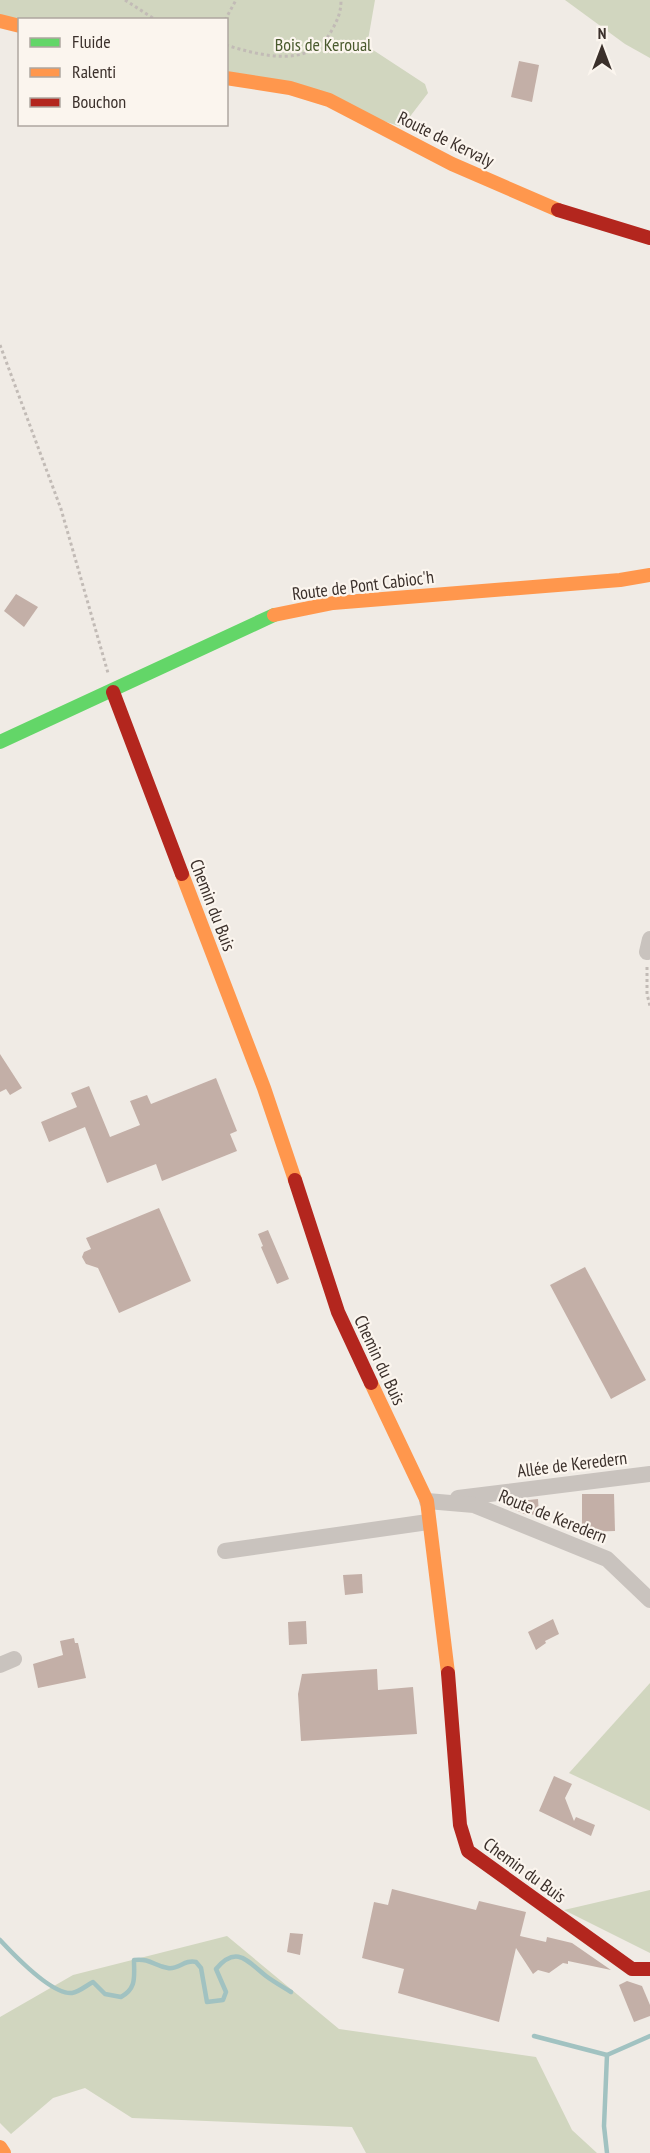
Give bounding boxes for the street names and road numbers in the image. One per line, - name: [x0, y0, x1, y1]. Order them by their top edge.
- street label: Route de Kervaly: [394, 106, 498, 172]
- street label: Route de Pont Cabioc'h: [291, 565, 435, 605]
- street label: Chemin du Buis: [185, 856, 241, 954]
- street label: Chemin du Buis: [349, 1311, 411, 1409]
- street label: Allée de Keredern: [516, 1446, 628, 1482]
- street label: Route de Keredern: [496, 1484, 610, 1548]
- street label: Chemin du Buis: [479, 1832, 571, 1908]

